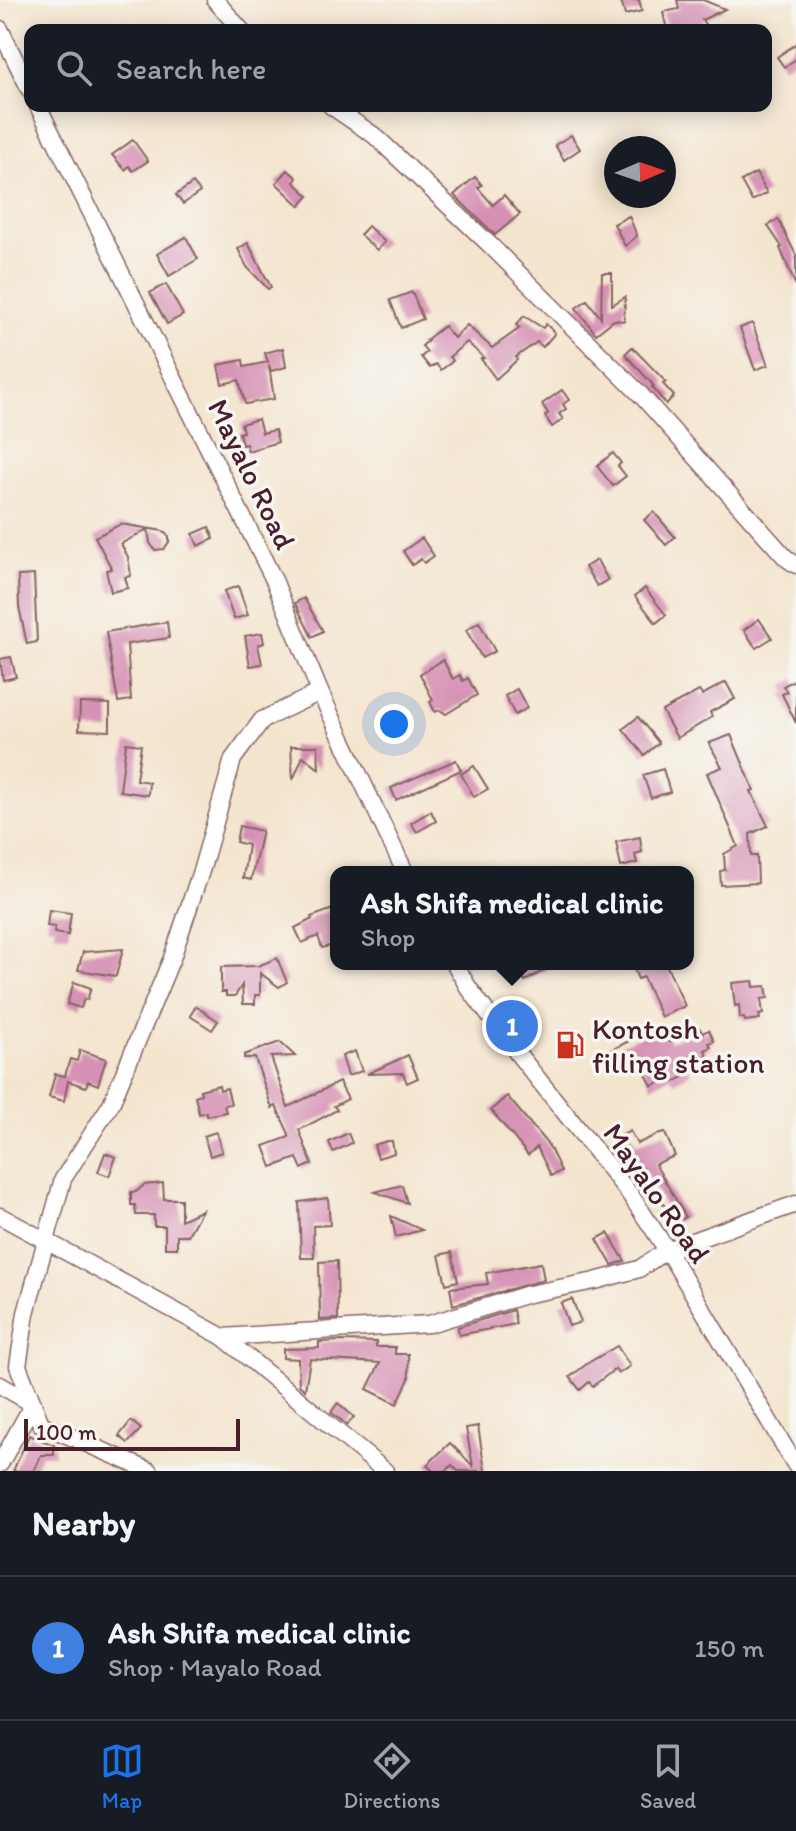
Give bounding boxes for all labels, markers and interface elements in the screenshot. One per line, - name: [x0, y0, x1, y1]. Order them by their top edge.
- search box: [24, 24, 772, 112]
- icon: search: [52, 46, 96, 90]
- text: Search here: [116, 50, 266, 87]
- north arrow: [604, 136, 676, 208]
- street label: Mayalo Road: [200, 393, 304, 555]
- your location: [374, 704, 414, 744]
- popup: [330, 866, 694, 970]
- text: Ash Shifa medical clinic: [361, 884, 663, 921]
- text: Shop: [361, 921, 415, 953]
- pin: 1: [486, 996, 538, 1056]
- place label: Kontosh filling station: [592, 1010, 765, 1081]
- fuel station icon: Kontosh filling station: [555, 1030, 585, 1060]
- street label: Mayalo Road: [595, 1116, 719, 1270]
- scale bar: [24, 1415, 240, 1451]
- text: 100 m: [36, 1419, 97, 1446]
- text: Nearby: [32, 1503, 135, 1544]
- text: Ash Shifa medical clinic: [108, 1614, 411, 1651]
- text: 1: [52, 1632, 64, 1664]
- text: 150 m: [695, 1632, 764, 1664]
- text: Shop · Mayalo Road: [108, 1651, 322, 1683]
- tab: Map: [100, 1739, 144, 1814]
- tab: Directions: [344, 1739, 440, 1814]
- tab: Saved: [640, 1739, 696, 1814]

